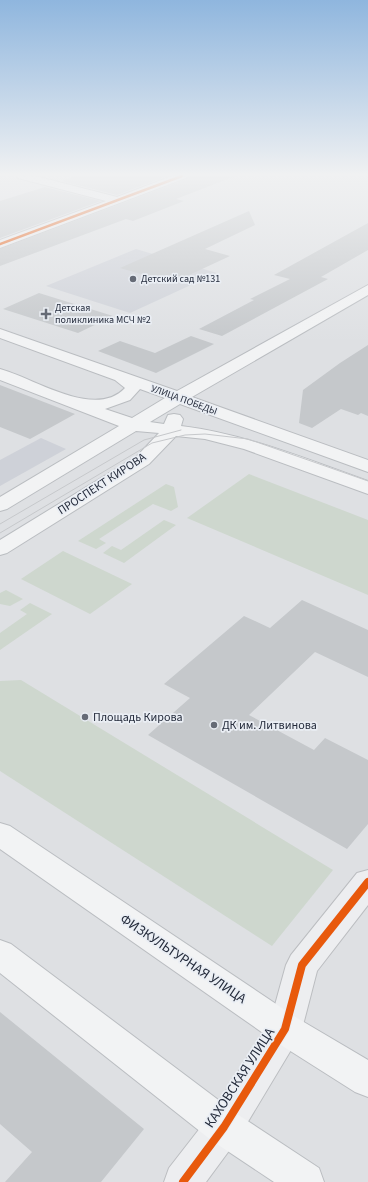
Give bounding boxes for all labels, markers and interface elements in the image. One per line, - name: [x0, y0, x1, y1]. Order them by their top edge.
- place label: Детский сад №131: [141, 272, 220, 286]
- marker: Детский сад №131: [128, 274, 138, 284]
- place label: Детская поликлиника МСЧ №2: [55, 301, 151, 327]
- marker: Детская поликлиника МСЧ №2: [40, 308, 52, 320]
- street label: УЛИЦА ПОБЕДЫ: [149, 382, 219, 419]
- street label: ПРОСПЕКТ КИРОВА: [54, 449, 150, 519]
- place label: Площадь Кирова: [93, 709, 183, 726]
- marker: Площадь Кирова: [80, 712, 90, 722]
- place label: ДК им. Литвинова: [222, 717, 317, 734]
- marker: ДК им. Литвинова: [209, 720, 219, 730]
- street label: ФИЗКУЛЬТУРНАЯ УЛИЦА: [116, 909, 250, 1009]
- street label: КАХОВСКАЯ УЛИЦА: [200, 1024, 280, 1132]

